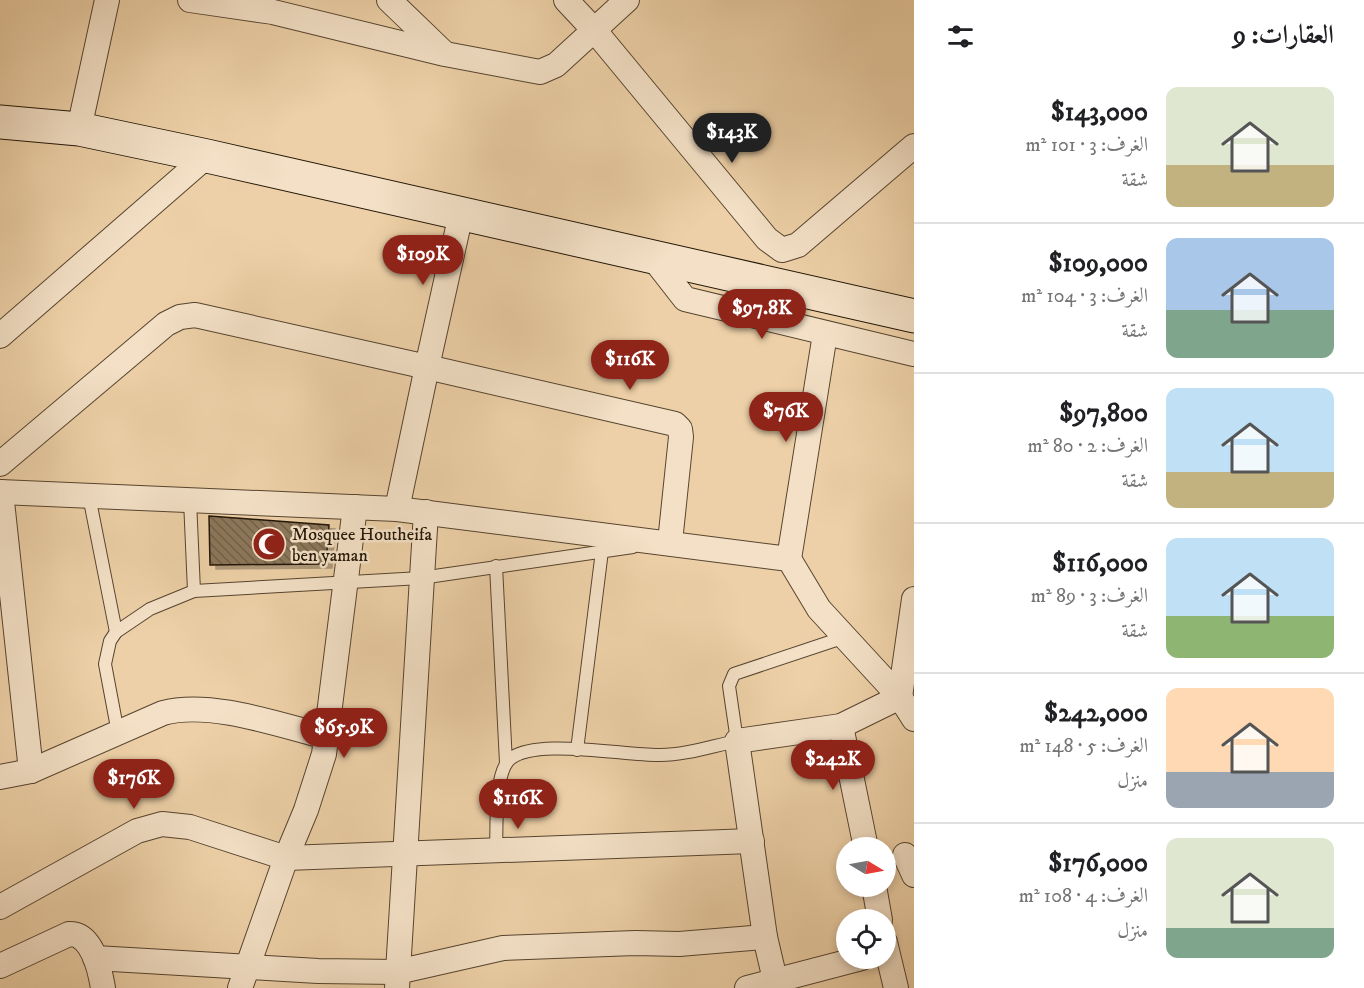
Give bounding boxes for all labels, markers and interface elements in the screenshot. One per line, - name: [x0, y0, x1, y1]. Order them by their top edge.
- text: العقارات: 9: [1233, 19, 1334, 52]
- icon: filters: [944, 20, 977, 53]
- text: $143,000: [1051, 96, 1148, 129]
- icon: home: [1214, 111, 1286, 183]
- pin: $143K: [690, 113, 774, 164]
- text: $143K: [706, 120, 758, 145]
- text: الغرف: 3 · 101 m²: [1025, 133, 1148, 158]
- text: شقة: [1122, 168, 1148, 193]
- pin: $109K: [381, 235, 465, 286]
- text: $109K: [397, 242, 449, 267]
- text: $109,000: [1048, 247, 1148, 280]
- icon: home: [1214, 262, 1286, 334]
- text: الغرف: 3 · 104 m²: [1021, 284, 1148, 309]
- pin: $97.8K: [713, 289, 811, 340]
- text: $97.8K: [732, 296, 792, 321]
- text: شقة: [1122, 319, 1148, 344]
- pin: $116K: [588, 340, 672, 391]
- text: $116K: [605, 347, 655, 372]
- pin: $76K: [750, 392, 822, 443]
- text: $97,800: [1059, 397, 1148, 430]
- text: $76K: [763, 399, 809, 424]
- icon: home: [1214, 412, 1286, 484]
- text: الغرف: 2 · 80 m²: [1028, 434, 1148, 459]
- text: شقة: [1122, 469, 1148, 494]
- place label: Mosquee Houtheifa ben yaman: [292, 524, 433, 567]
- mosque icon: Mosquee Houtheifa ben yaman: [251, 526, 287, 562]
- text: $116,000: [1052, 547, 1148, 580]
- icon: home: [1214, 562, 1286, 634]
- text: الغرف: 3 · 89 m²: [1031, 584, 1148, 609]
- text: شقة: [1122, 619, 1148, 644]
- text: $242,000: [1044, 697, 1148, 730]
- pin: $65.9K: [295, 708, 393, 759]
- icon: home: [1214, 712, 1286, 784]
- text: $65.9K: [314, 715, 374, 740]
- text: الغرف: 5 · 148 m²: [1019, 734, 1148, 759]
- pin: $242K: [791, 740, 875, 791]
- text: $242K: [805, 747, 861, 772]
- pin: $176K: [92, 759, 176, 810]
- text: $176K: [107, 766, 161, 791]
- text: منزل: [1117, 769, 1148, 794]
- pin: $116K: [476, 779, 560, 830]
- text: $116K: [493, 786, 543, 811]
- north arrow: [836, 837, 896, 897]
- map controls: [836, 837, 896, 969]
- text: $176,000: [1048, 847, 1148, 880]
- icon: home: [1214, 862, 1286, 934]
- text: الغرف: 4 · 108 m²: [1019, 884, 1148, 909]
- button: locate: [836, 909, 896, 969]
- text: منزل: [1117, 919, 1148, 944]

